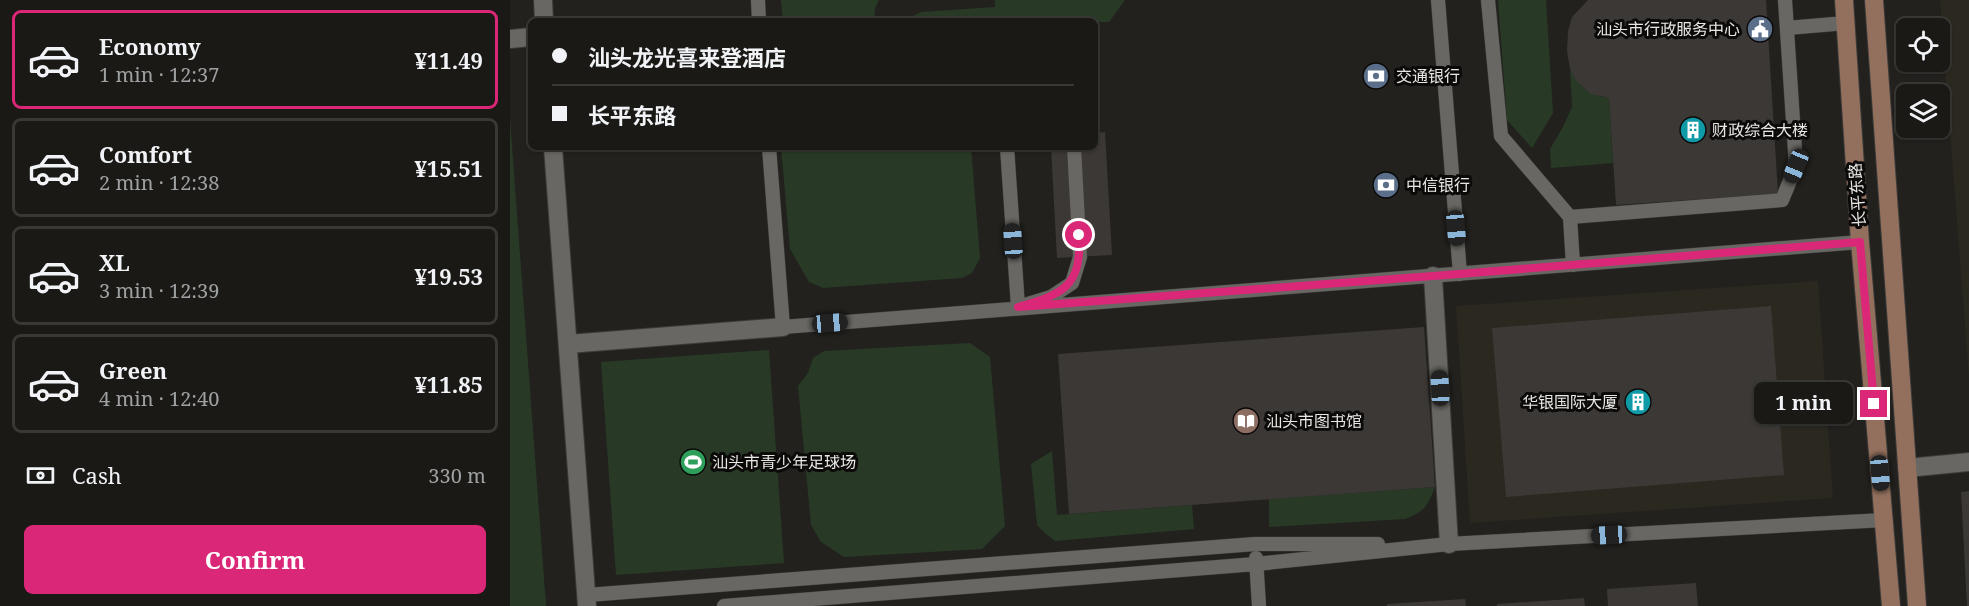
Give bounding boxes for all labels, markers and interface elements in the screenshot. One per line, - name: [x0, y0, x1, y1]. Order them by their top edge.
- public building icon: 汕头市行政服务中心: [1745, 14, 1775, 44]
- place label: 汕头市行政服务中心: [1596, 18, 1740, 40]
- map controls: [1896, 18, 1950, 138]
- button: locate: [1896, 18, 1950, 72]
- text: Economy: [99, 31, 201, 61]
- icon: car: [27, 33, 81, 87]
- text: 汕头龙光喜来登酒店: [588, 42, 786, 72]
- text: ¥11.49: [414, 45, 483, 75]
- text: 1 min · 12:37: [99, 61, 219, 88]
- bank icon: 交通银行: [1361, 61, 1391, 91]
- place label: 交通银行: [1396, 65, 1460, 87]
- button: layers: [1896, 84, 1950, 138]
- text: 长平东路: [588, 100, 676, 130]
- building icon: 财政综合大楼: [1678, 115, 1708, 145]
- place label: 财政综合大楼: [1712, 119, 1808, 141]
- text: Comfort: [99, 139, 192, 169]
- icon: car: [27, 141, 81, 195]
- car: [1781, 146, 1811, 186]
- text: ¥15.51: [414, 153, 483, 183]
- street label: 长平东路: [1844, 162, 1870, 228]
- text: 2 min · 12:38: [99, 169, 219, 196]
- bank icon: 中信银行: [1371, 170, 1401, 200]
- place label: 中信银行: [1406, 174, 1470, 196]
- car: [1445, 209, 1467, 247]
- route start: [1065, 221, 1092, 248]
- car: [1003, 222, 1023, 260]
- text: XL: [99, 247, 130, 277]
- icon: car: [27, 249, 81, 303]
- text: ¥19.53: [414, 261, 483, 291]
- text: 3 min · 12:39: [99, 277, 219, 304]
- car: [811, 312, 849, 334]
- text: Green: [99, 355, 167, 385]
- icon: car: [27, 357, 81, 411]
- text: ¥11.85: [414, 369, 483, 399]
- car: [1430, 370, 1450, 406]
- callout: 1 min: [1754, 383, 1853, 425]
- text: 4 min · 12:40: [99, 385, 219, 412]
- building icon: 华银国际大厦: [1623, 387, 1653, 417]
- text: 1 min: [1775, 389, 1832, 416]
- route end: [1860, 390, 1887, 417]
- place label: 华银国际大厦: [1522, 391, 1618, 413]
- library icon: 汕头市图书馆: [1231, 406, 1261, 436]
- place label: 汕头市图书馆: [1266, 410, 1362, 432]
- sports icon: 汕头市青少年足球场: [678, 447, 708, 477]
- place label: 汕头市青少年足球场: [712, 451, 856, 473]
- car: [1869, 454, 1891, 492]
- icon: cash: [24, 459, 57, 492]
- text: Cash: [72, 460, 122, 490]
- text: 330 m: [428, 462, 486, 489]
- button: Confirm: [24, 525, 486, 594]
- car: [1591, 525, 1627, 545]

